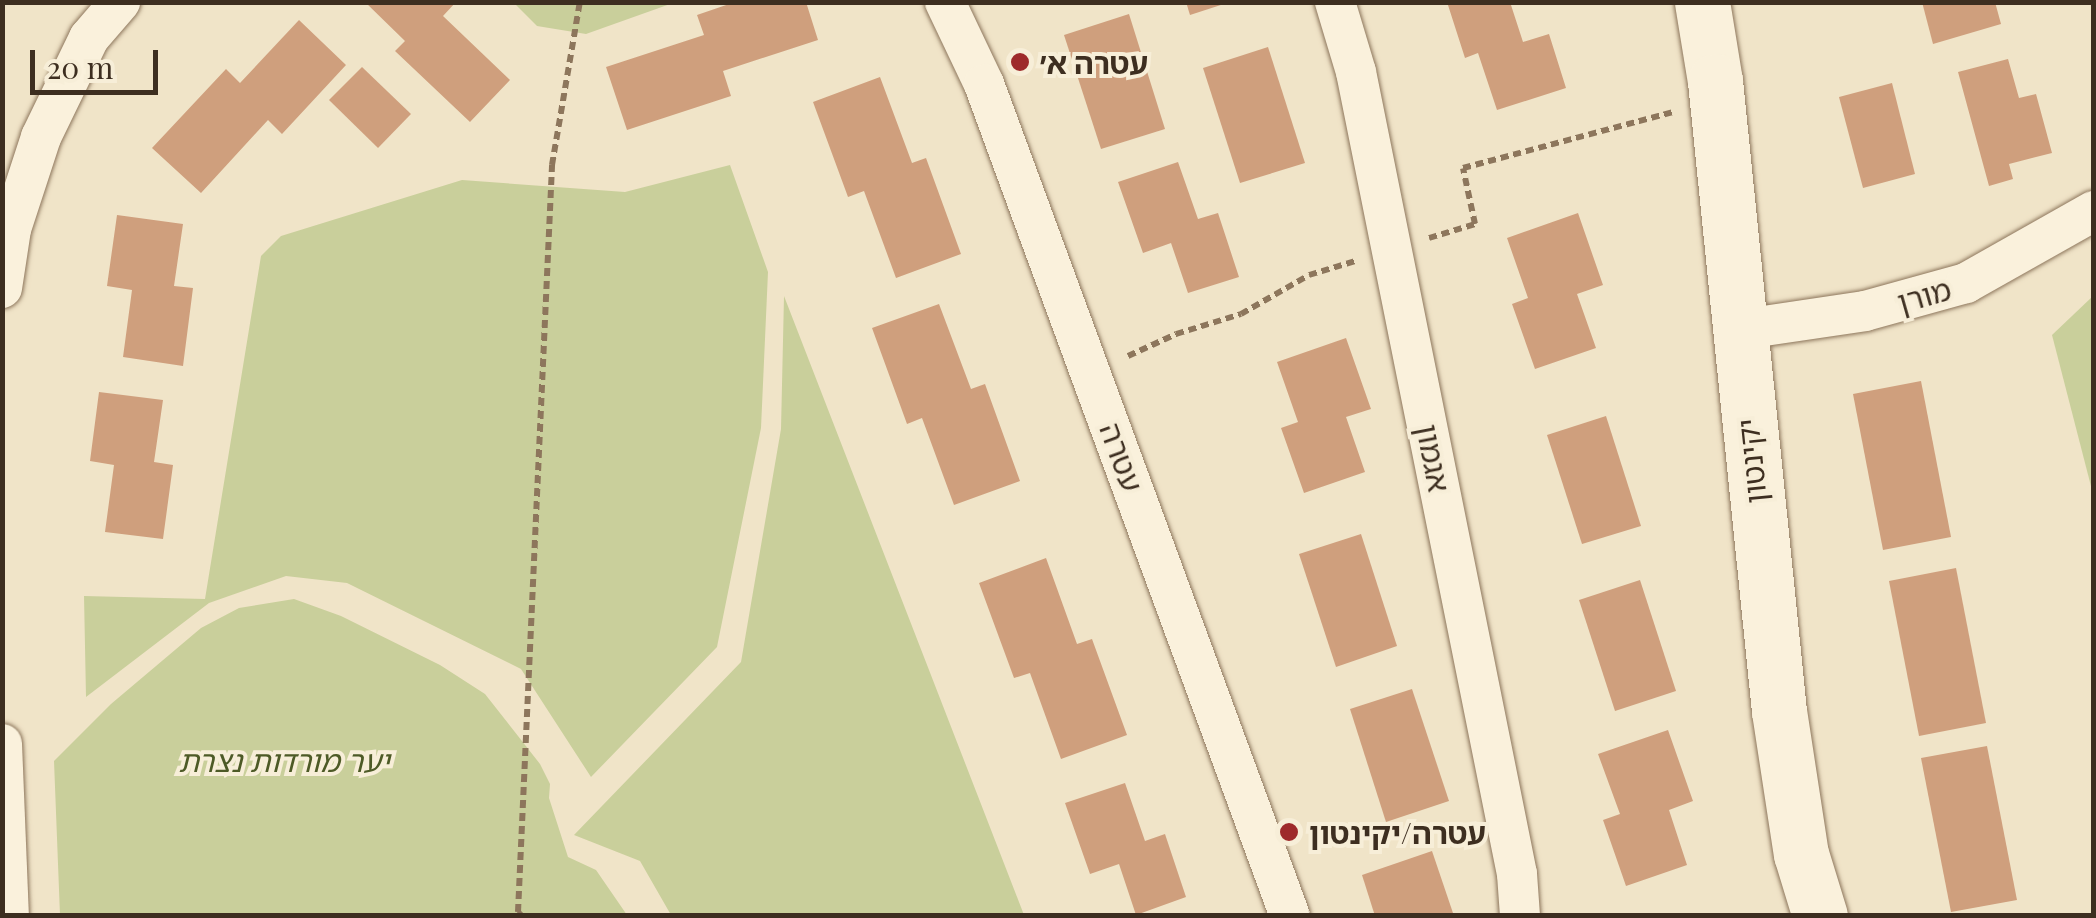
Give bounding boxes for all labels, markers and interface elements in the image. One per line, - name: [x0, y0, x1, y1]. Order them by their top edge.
- scale bar: [35, 30, 162, 92]
- place label: עטרה א׳: [1040, 44, 1148, 80]
- text: 20 m: [47, 47, 113, 87]
- marker: עטרה א׳: [1009, 51, 1031, 73]
- street label: מורן: [1893, 270, 1955, 320]
- street label: יקינטון: [1729, 417, 1773, 505]
- street label: עטרה: [1093, 418, 1151, 496]
- street label: אגמון: [1410, 421, 1458, 495]
- park label: יער מורדות נצרת: [178, 742, 390, 778]
- place label: עטרה/יקינטון: [1309, 814, 1486, 850]
- marker: עטרה/יקינטון: [1278, 821, 1300, 843]

